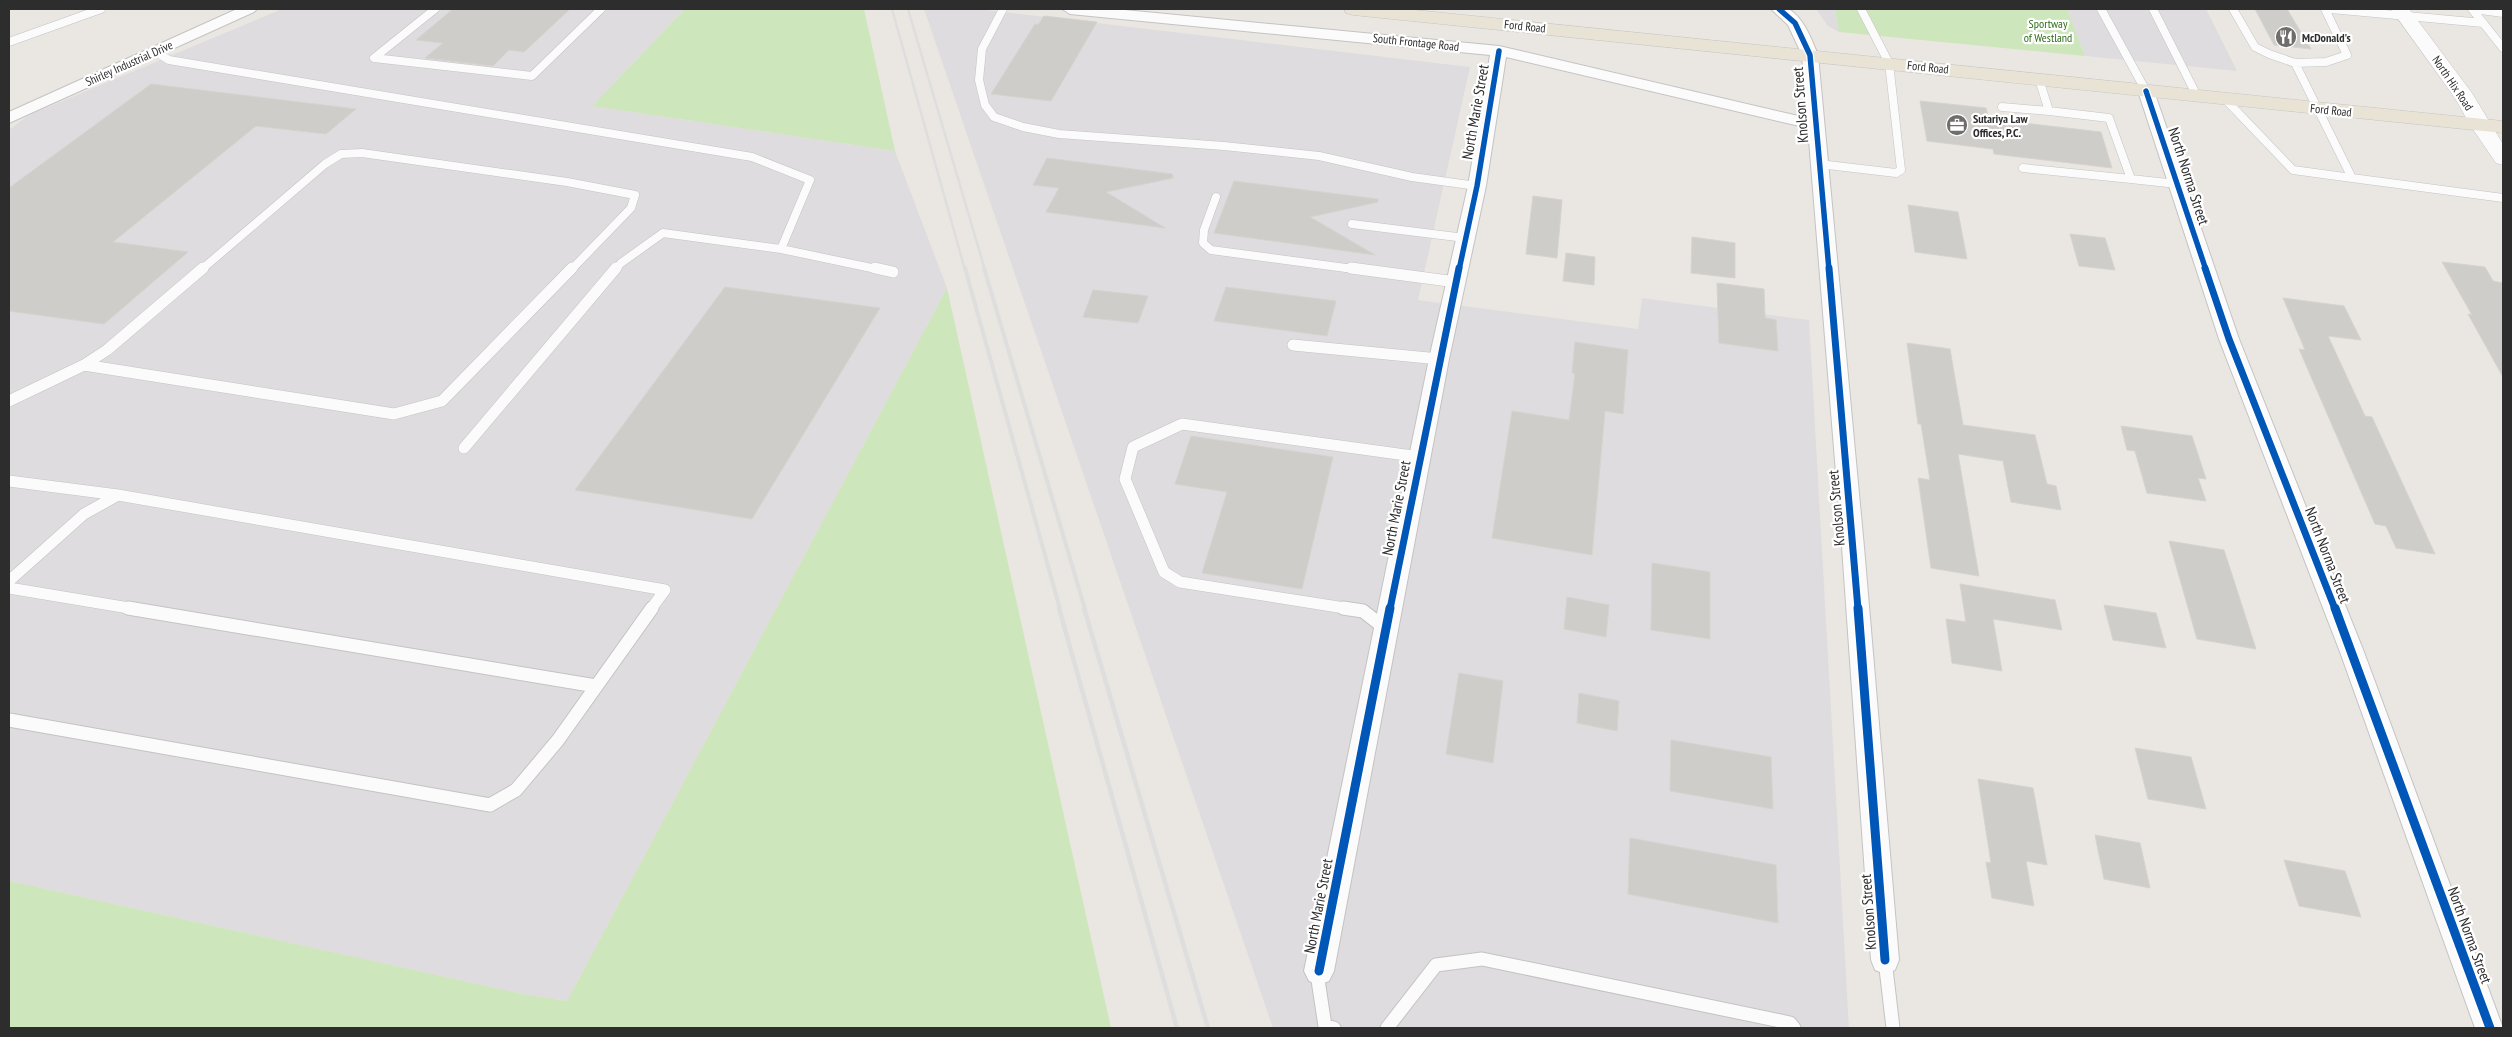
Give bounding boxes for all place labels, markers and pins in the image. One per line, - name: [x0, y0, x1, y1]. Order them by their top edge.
- restaurant icon: McDonald's: [2274, 25, 2298, 49]
- place label: McDonald's: [2302, 30, 2351, 45]
- place label: Sutariya Law Offices, P.C.: [1973, 111, 2029, 140]
- office icon: Sutariya Law Offices, P.C.: [1945, 113, 1969, 137]

